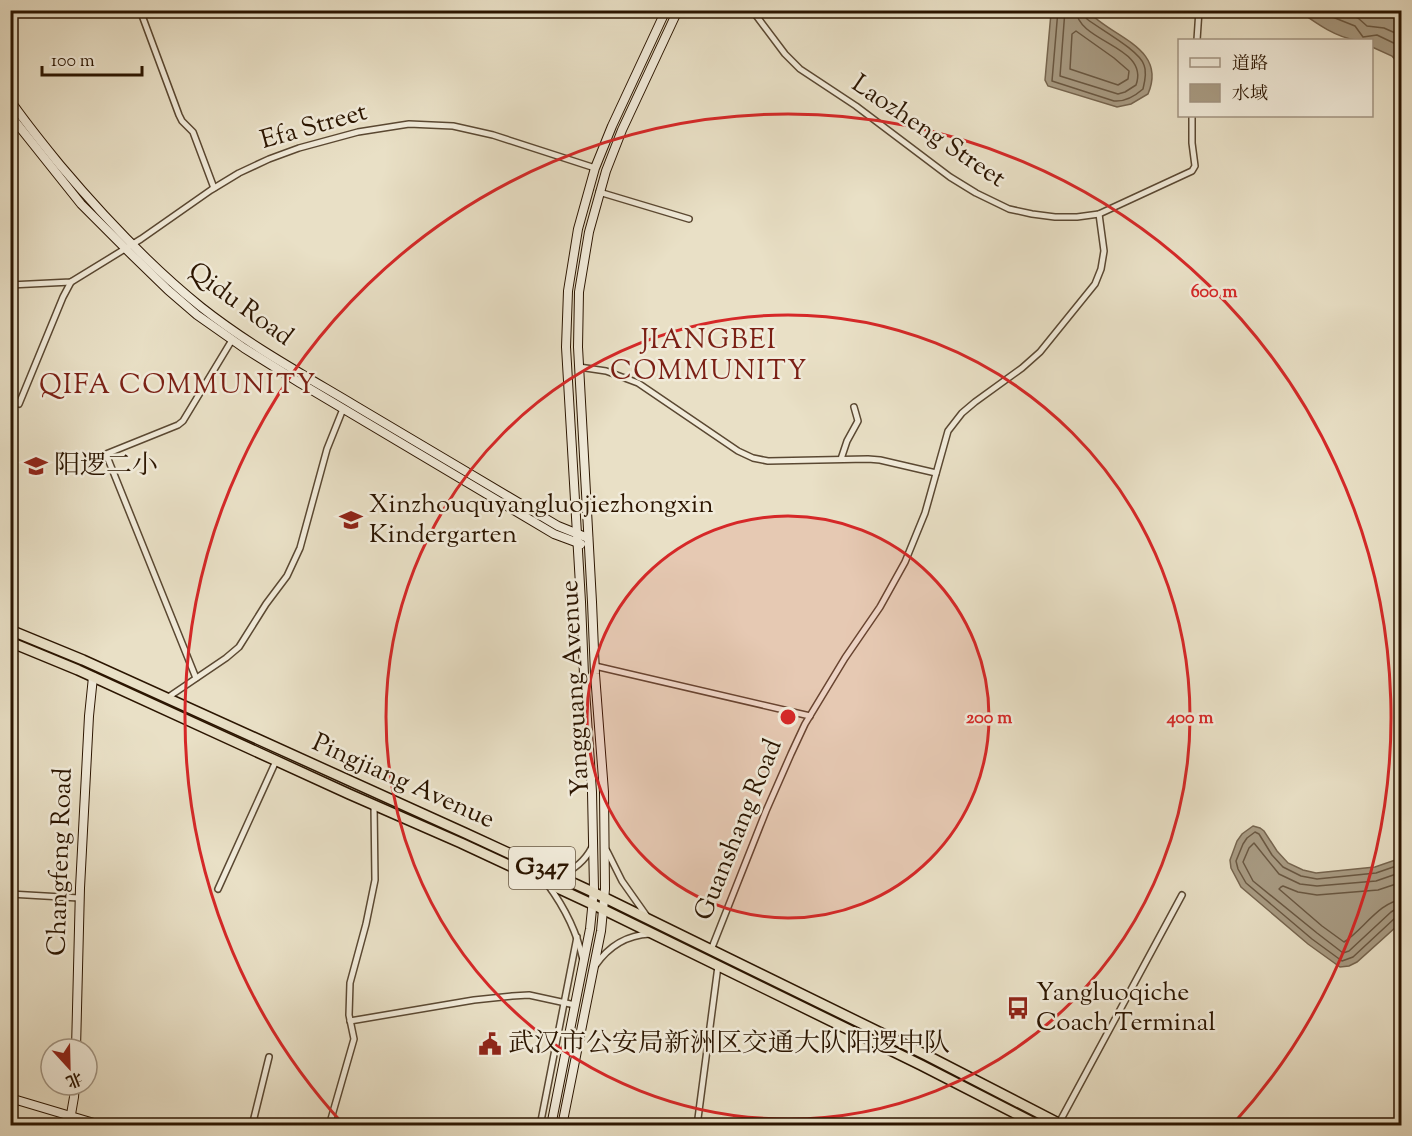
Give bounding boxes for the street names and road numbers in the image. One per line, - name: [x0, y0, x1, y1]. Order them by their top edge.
- street label: Laozheng Street: [843, 67, 1013, 197]
- street label: Efa Street: [256, 94, 372, 160]
- street label: Qidu Road: [180, 254, 301, 356]
- street label: Yangguang Avenue: [552, 579, 600, 797]
- street label: Pingjiang Avenue: [306, 725, 500, 839]
- street label: Guanshang Road: [686, 733, 792, 926]
- street label: Changfeng Road: [39, 767, 83, 957]
- road number: G347: [509, 847, 575, 889]

